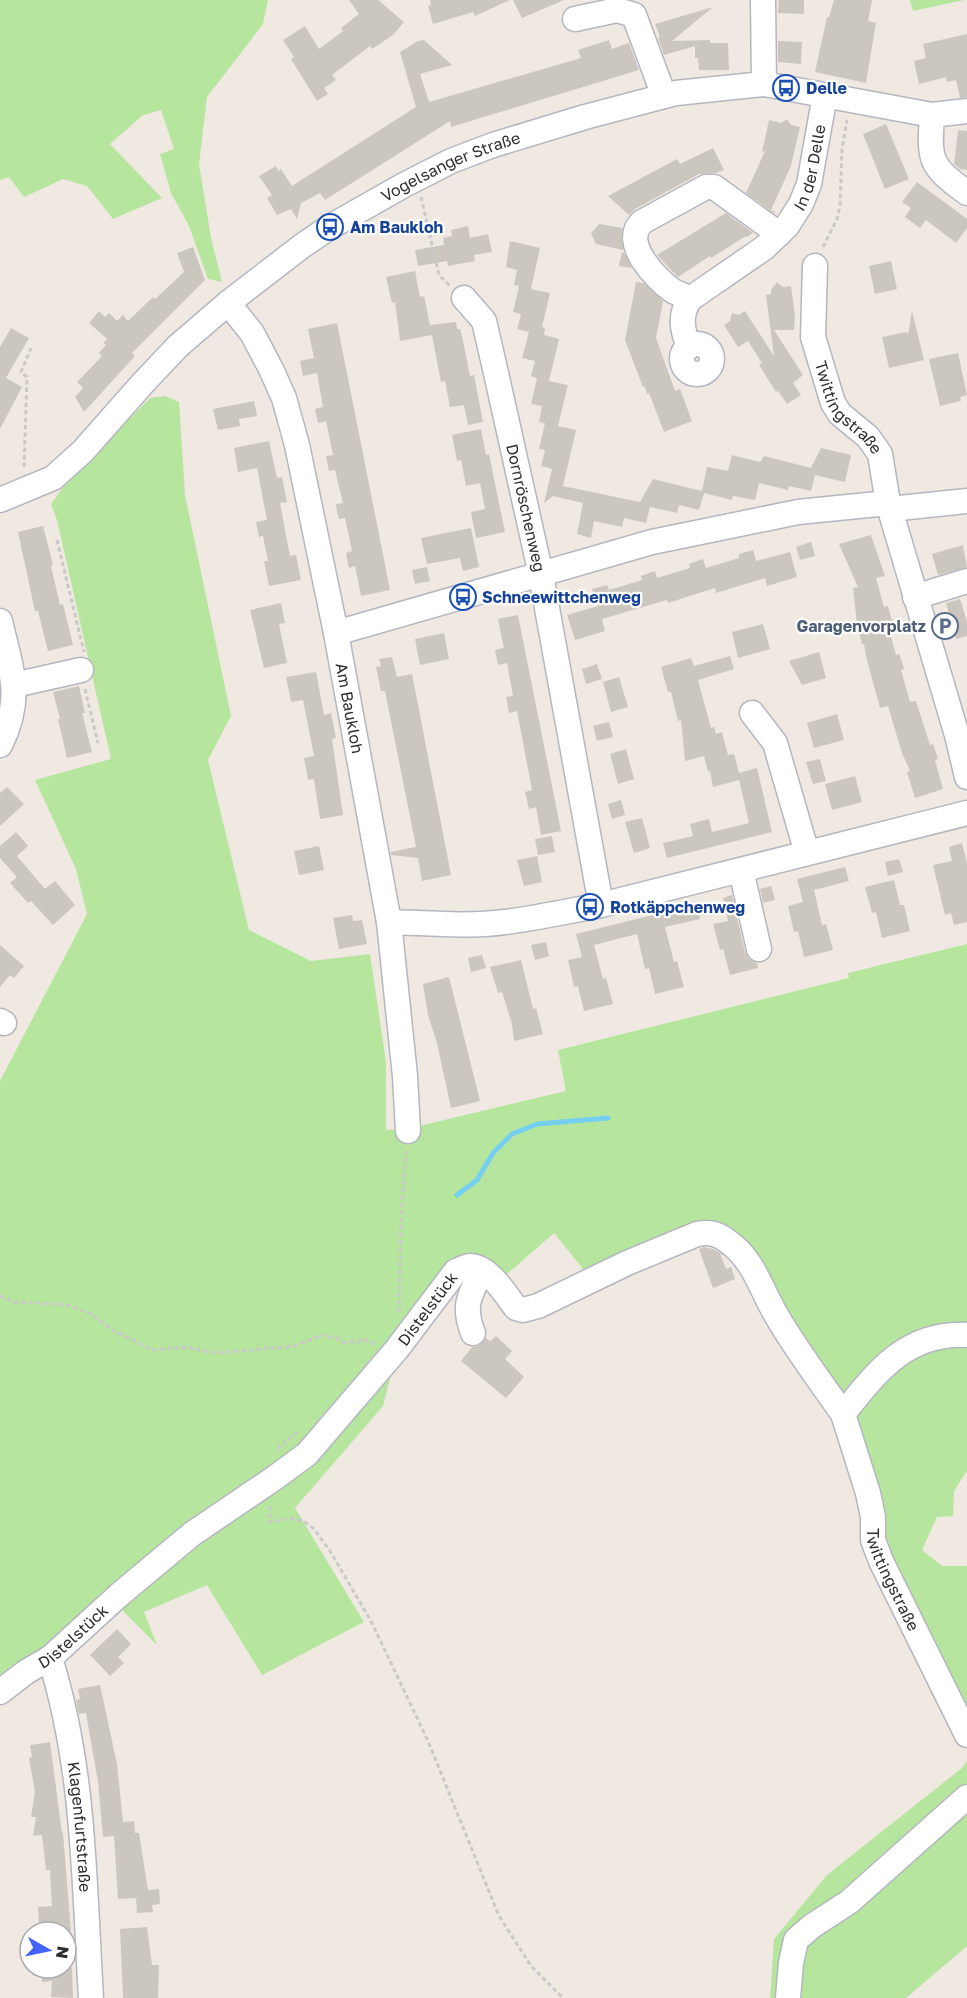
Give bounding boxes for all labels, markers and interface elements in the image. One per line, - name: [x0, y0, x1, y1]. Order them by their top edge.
- bus stop icon: Delle: [771, 73, 801, 103]
- place label: Delle: [806, 78, 847, 98]
- street label: In der Delle: [789, 123, 830, 215]
- street label: Vogelsanger Straße: [377, 127, 523, 206]
- bus stop icon: Am Baukloh: [315, 212, 345, 242]
- place label: Am Baukloh: [350, 217, 443, 237]
- street label: Twittingstraße: [811, 358, 887, 458]
- street label: Dornröschenweg: [502, 442, 550, 574]
- bus stop icon: Schneewittchenweg: [448, 582, 478, 612]
- place label: Schneewittchenweg: [482, 587, 641, 607]
- parking icon: Garagenvorplatz: [930, 611, 960, 641]
- place label: Garagenvorplatz: [797, 616, 926, 636]
- street label: Am Baukloh: [332, 661, 368, 755]
- bus stop icon: Rotkäppchenweg: [575, 892, 605, 922]
- place label: Rotkäppchenweg: [610, 897, 745, 917]
- street label: Distelstück: [393, 1268, 462, 1350]
- street label: Twittingstraße: [862, 1528, 924, 1634]
- street label: Distelstück: [34, 1600, 112, 1673]
- street label: Klagenfurtstraße: [63, 1760, 96, 1893]
- north arrow: [18, 1920, 78, 1980]
- text: N: [52, 1945, 74, 1960]

